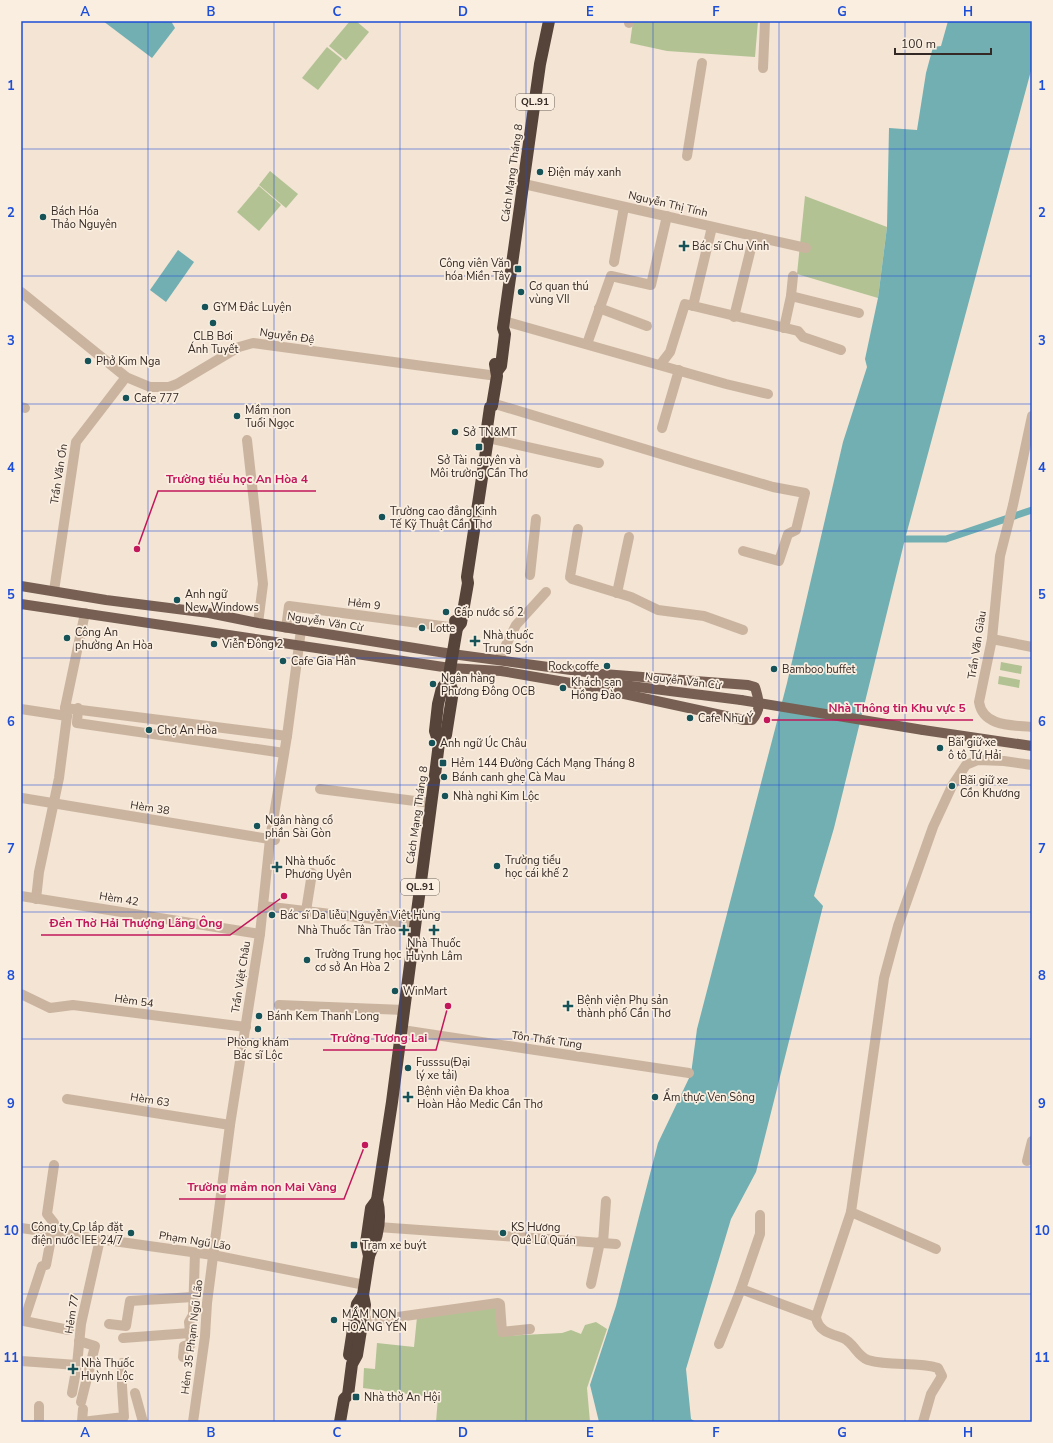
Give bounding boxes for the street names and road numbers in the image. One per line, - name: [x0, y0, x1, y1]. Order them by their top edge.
- road number: QL.91: [516, 94, 554, 110]
- street label: Cách Mạng Tháng 8: [498, 123, 526, 223]
- street label: Nguyễn Thị Tính: [627, 188, 709, 220]
- street label: Nguyễn Đệ: [259, 325, 316, 347]
- street label: Trần Văn Ơn: [47, 443, 71, 505]
- street label: Hẻm 9: [347, 595, 381, 613]
- street label: Nguyễn Văn Cừ: [286, 609, 365, 636]
- street label: Trần Văn Giàu: [964, 610, 990, 680]
- street label: Nguyễn Văn Cừ: [644, 669, 723, 693]
- street label: Cách Mạng Tháng 8: [403, 765, 431, 865]
- street label: Hèm 38: [129, 797, 171, 819]
- road number: QL.91: [401, 879, 439, 895]
- street label: Hèm 42: [98, 888, 140, 910]
- street label: Trần Việt Châu: [228, 940, 254, 1014]
- street label: Hèm 54: [113, 991, 155, 1011]
- street label: Tôn Thất Tùng: [511, 1028, 583, 1052]
- street label: Hèm 63: [129, 1089, 171, 1111]
- street label: Phạm Ngũ Lão: [158, 1228, 232, 1254]
- street label: Hẻm 35 Phạm Ngũ Lão: [178, 1279, 206, 1395]
- street label: Hẻm 77: [61, 1293, 83, 1335]

